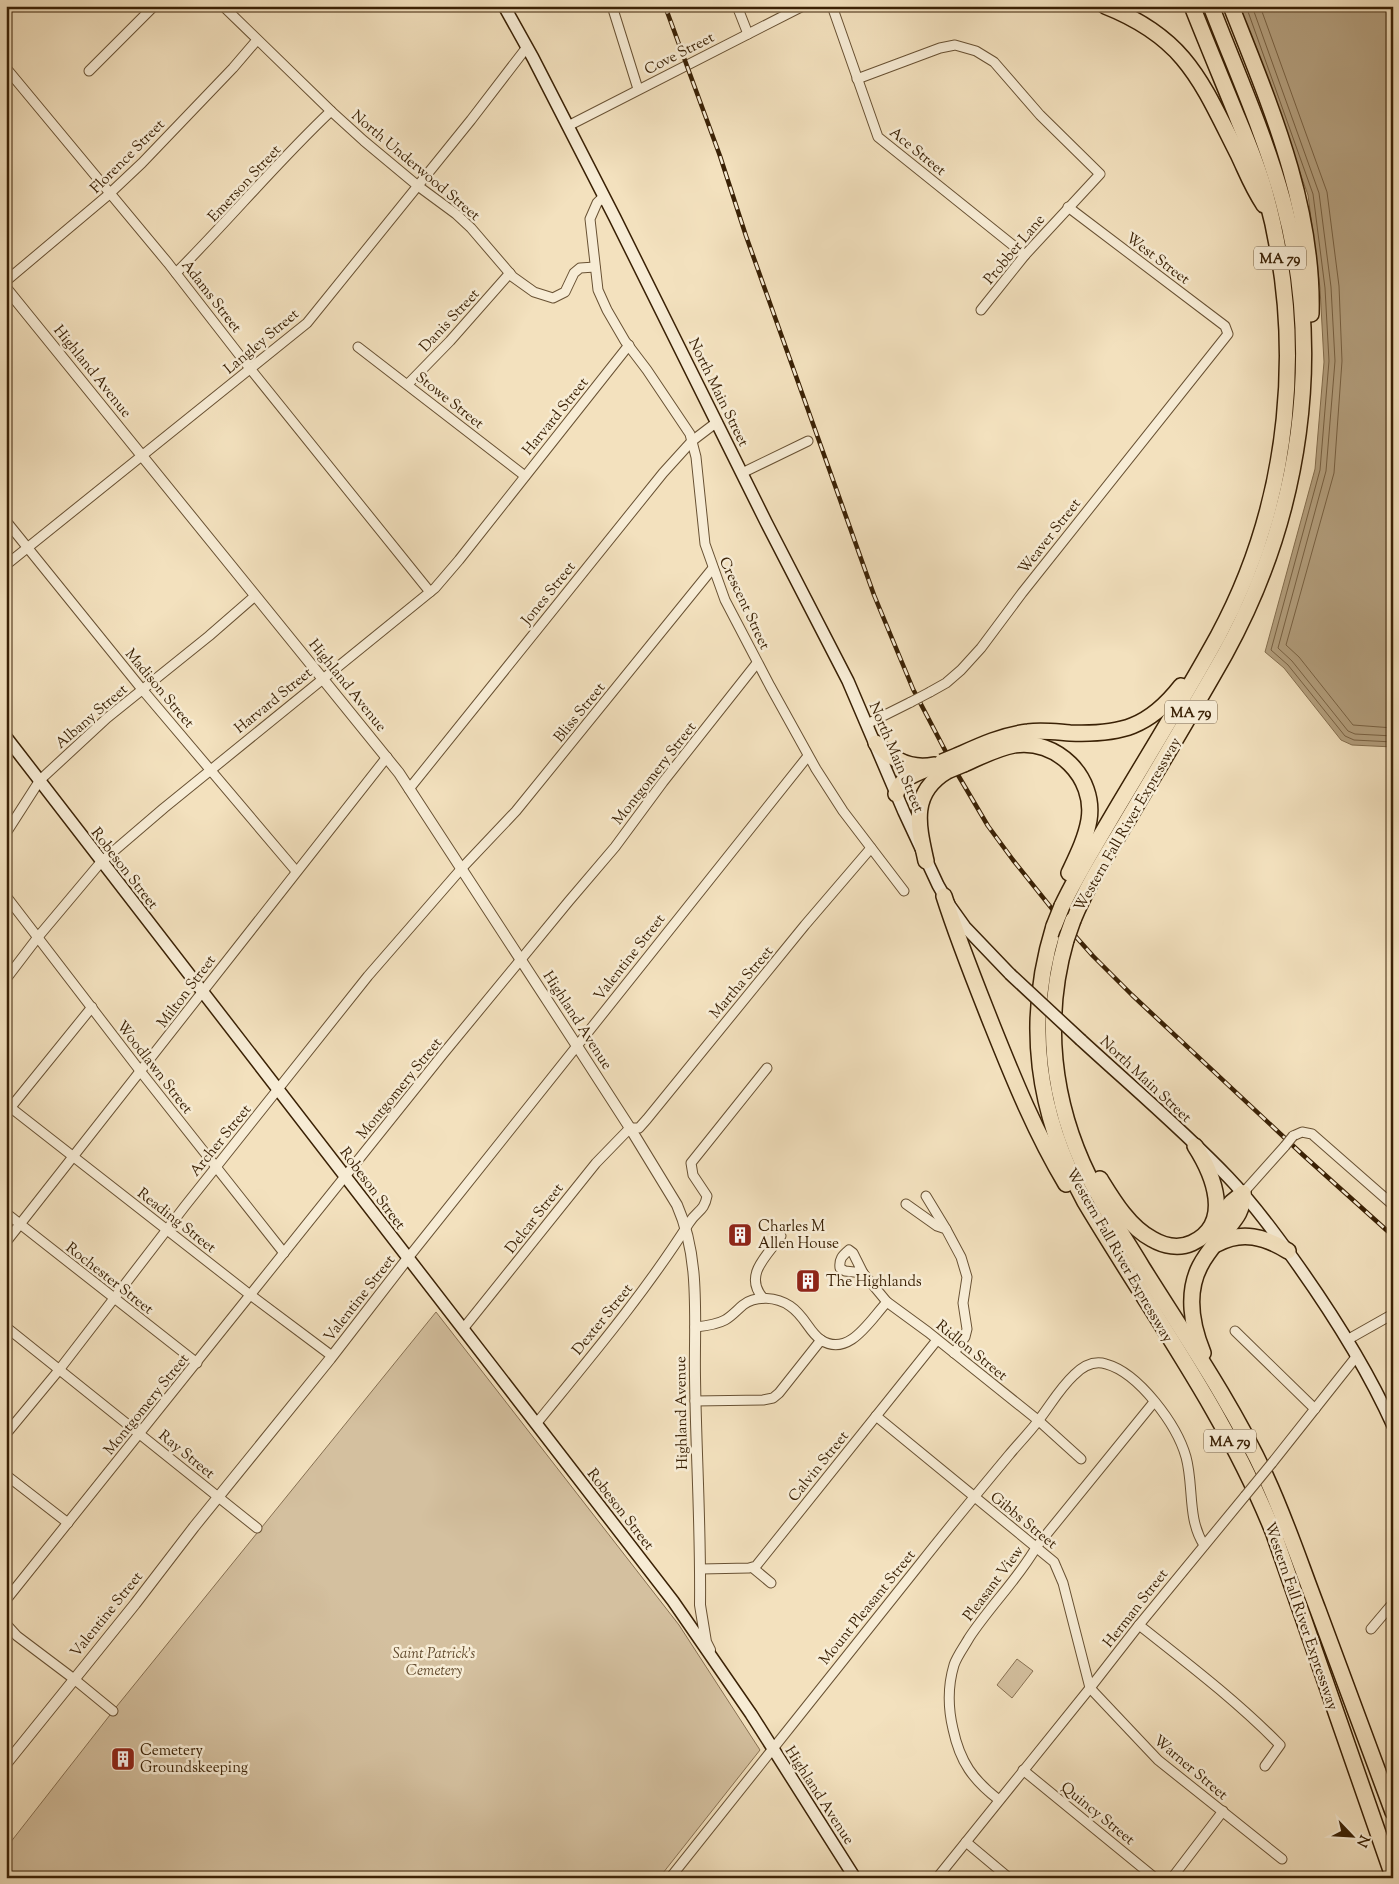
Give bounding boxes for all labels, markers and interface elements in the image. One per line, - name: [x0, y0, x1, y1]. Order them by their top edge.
- street label: Cove Street: [641, 28, 718, 81]
- street label: North Underwood Street: [346, 106, 484, 226]
- street label: Florence Street: [86, 115, 170, 199]
- street label: Ace Street: [884, 123, 950, 181]
- street label: Emerson Street: [204, 141, 286, 227]
- street label: Probber Lane: [980, 210, 1051, 290]
- street label: West Street: [1121, 228, 1193, 290]
- road number: MA 79: [1254, 247, 1306, 270]
- street label: Adams Street: [176, 256, 246, 338]
- street label: Danis Street: [415, 285, 485, 357]
- street label: Langley Street: [220, 304, 304, 380]
- street label: Highland Avenue: [48, 321, 136, 423]
- street label: North Main Street: [682, 335, 753, 451]
- street label: Stowe Street: [410, 368, 488, 435]
- street label: Harvard Street: [518, 374, 594, 460]
- street label: Weaver Street: [1014, 495, 1086, 579]
- street label: Crescent Street: [713, 554, 774, 653]
- street label: Jones Street: [516, 558, 581, 631]
- street label: Highland Avenue: [303, 635, 391, 737]
- street label: Madison Street: [119, 645, 198, 733]
- street label: Harvard Street: [231, 663, 317, 739]
- street label: Bliss Street: [549, 679, 611, 747]
- street label: Albany Street: [51, 680, 133, 754]
- street label: North Main Street: [863, 699, 928, 816]
- road number: MA 79: [1165, 700, 1217, 724]
- street label: Montgomery Street: [608, 718, 702, 830]
- street label: Western Fall River Expressway: [1070, 733, 1187, 916]
- street label: Robeson Street: [85, 824, 162, 914]
- street label: Valentine Street: [590, 910, 671, 1006]
- street label: Martha Street: [706, 942, 779, 1024]
- street label: Milton Street: [153, 951, 222, 1033]
- street label: Highland Avenue: [537, 967, 617, 1074]
- street label: Woodlawn Street: [111, 1017, 197, 1119]
- street label: North Main Street: [1094, 1032, 1195, 1128]
- street label: Montgomery Street: [353, 1034, 448, 1144]
- street label: Archer Street: [186, 1100, 257, 1182]
- street label: Robeson Street: [334, 1143, 410, 1235]
- street label: Western Fall River Expressway: [1060, 1165, 1178, 1347]
- street label: Delcar Street: [501, 1179, 569, 1258]
- street label: Reading Street: [132, 1184, 220, 1259]
- place label: Charles M Allen House: [758, 1217, 839, 1255]
- building icon: Charles M Allen House: [727, 1222, 753, 1248]
- street label: Rochester Street: [61, 1238, 157, 1320]
- street label: Valentine Street: [320, 1251, 401, 1347]
- building icon: The Highlands: [795, 1268, 821, 1294]
- place label: The Highlands: [826, 1272, 922, 1293]
- street label: Dexter Street: [568, 1280, 639, 1360]
- street label: Ridlon Street: [931, 1316, 1011, 1387]
- street label: Montgomery Street: [100, 1350, 195, 1460]
- street label: Highland Avenue: [671, 1356, 694, 1470]
- street label: Ray Street: [153, 1426, 219, 1484]
- street label: Calvin Street: [784, 1427, 854, 1507]
- road number: MA 79: [1204, 1430, 1256, 1452]
- street label: Robeson Street: [581, 1465, 658, 1555]
- street label: Gibbs Street: [985, 1488, 1061, 1555]
- street label: Western Fall River Expressway: [1258, 1520, 1343, 1714]
- street label: Pleasant View: [959, 1542, 1030, 1626]
- street label: Mount Pleasant Street: [815, 1546, 921, 1670]
- street label: Herman Street: [1099, 1565, 1174, 1653]
- street label: Valentine Street: [66, 1568, 148, 1662]
- park label: Saint Patrick's Cemetery: [393, 1644, 475, 1682]
- street label: Warner Street: [1148, 1731, 1232, 1806]
- place label: Cemetery Groundskeeping: [140, 1741, 248, 1779]
- street label: Highland Avenue: [779, 1742, 859, 1849]
- building icon: Cemetery Groundskeeping: [110, 1746, 136, 1772]
- street label: Quincy Street: [1055, 1778, 1139, 1851]
- north arrow: [1326, 1812, 1376, 1862]
- text: N: [1351, 1831, 1373, 1850]

